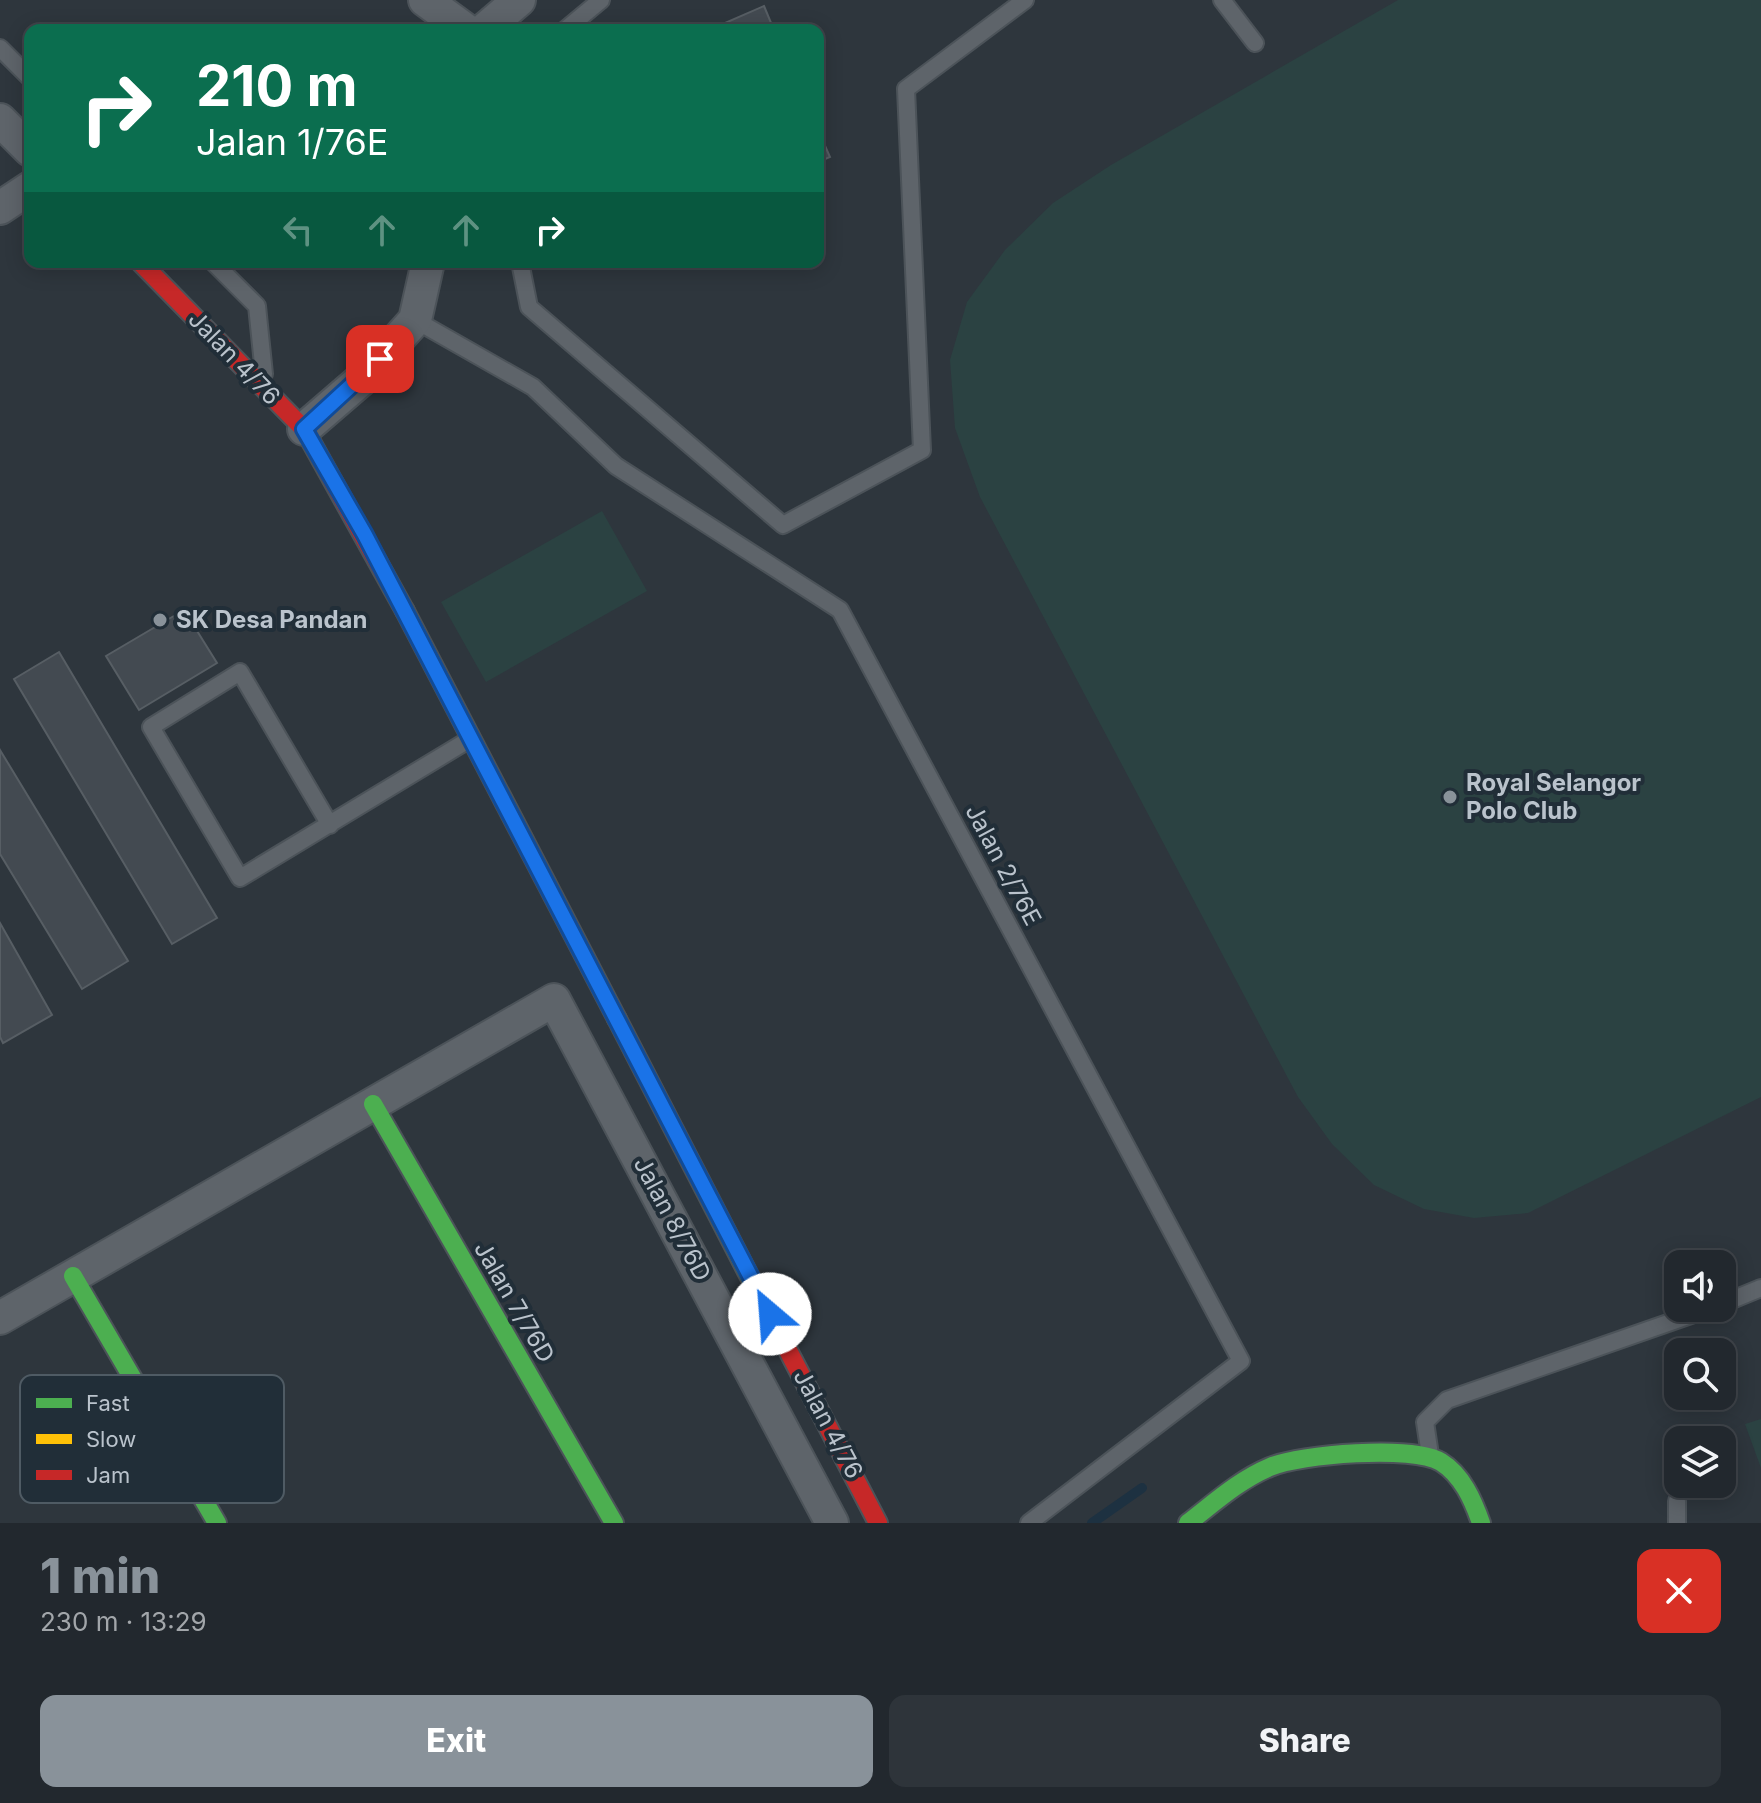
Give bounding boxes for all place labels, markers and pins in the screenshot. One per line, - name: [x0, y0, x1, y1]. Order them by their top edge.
- pin: [346, 325, 414, 393]
- place label: SK Desa Pandan: [176, 605, 367, 634]
- marker: SK Desa Pandan: [151, 611, 169, 629]
- place label: Royal Selangor Polo Club: [1466, 768, 1641, 825]
- marker: Royal Selangor Polo Club: [1441, 788, 1459, 806]

